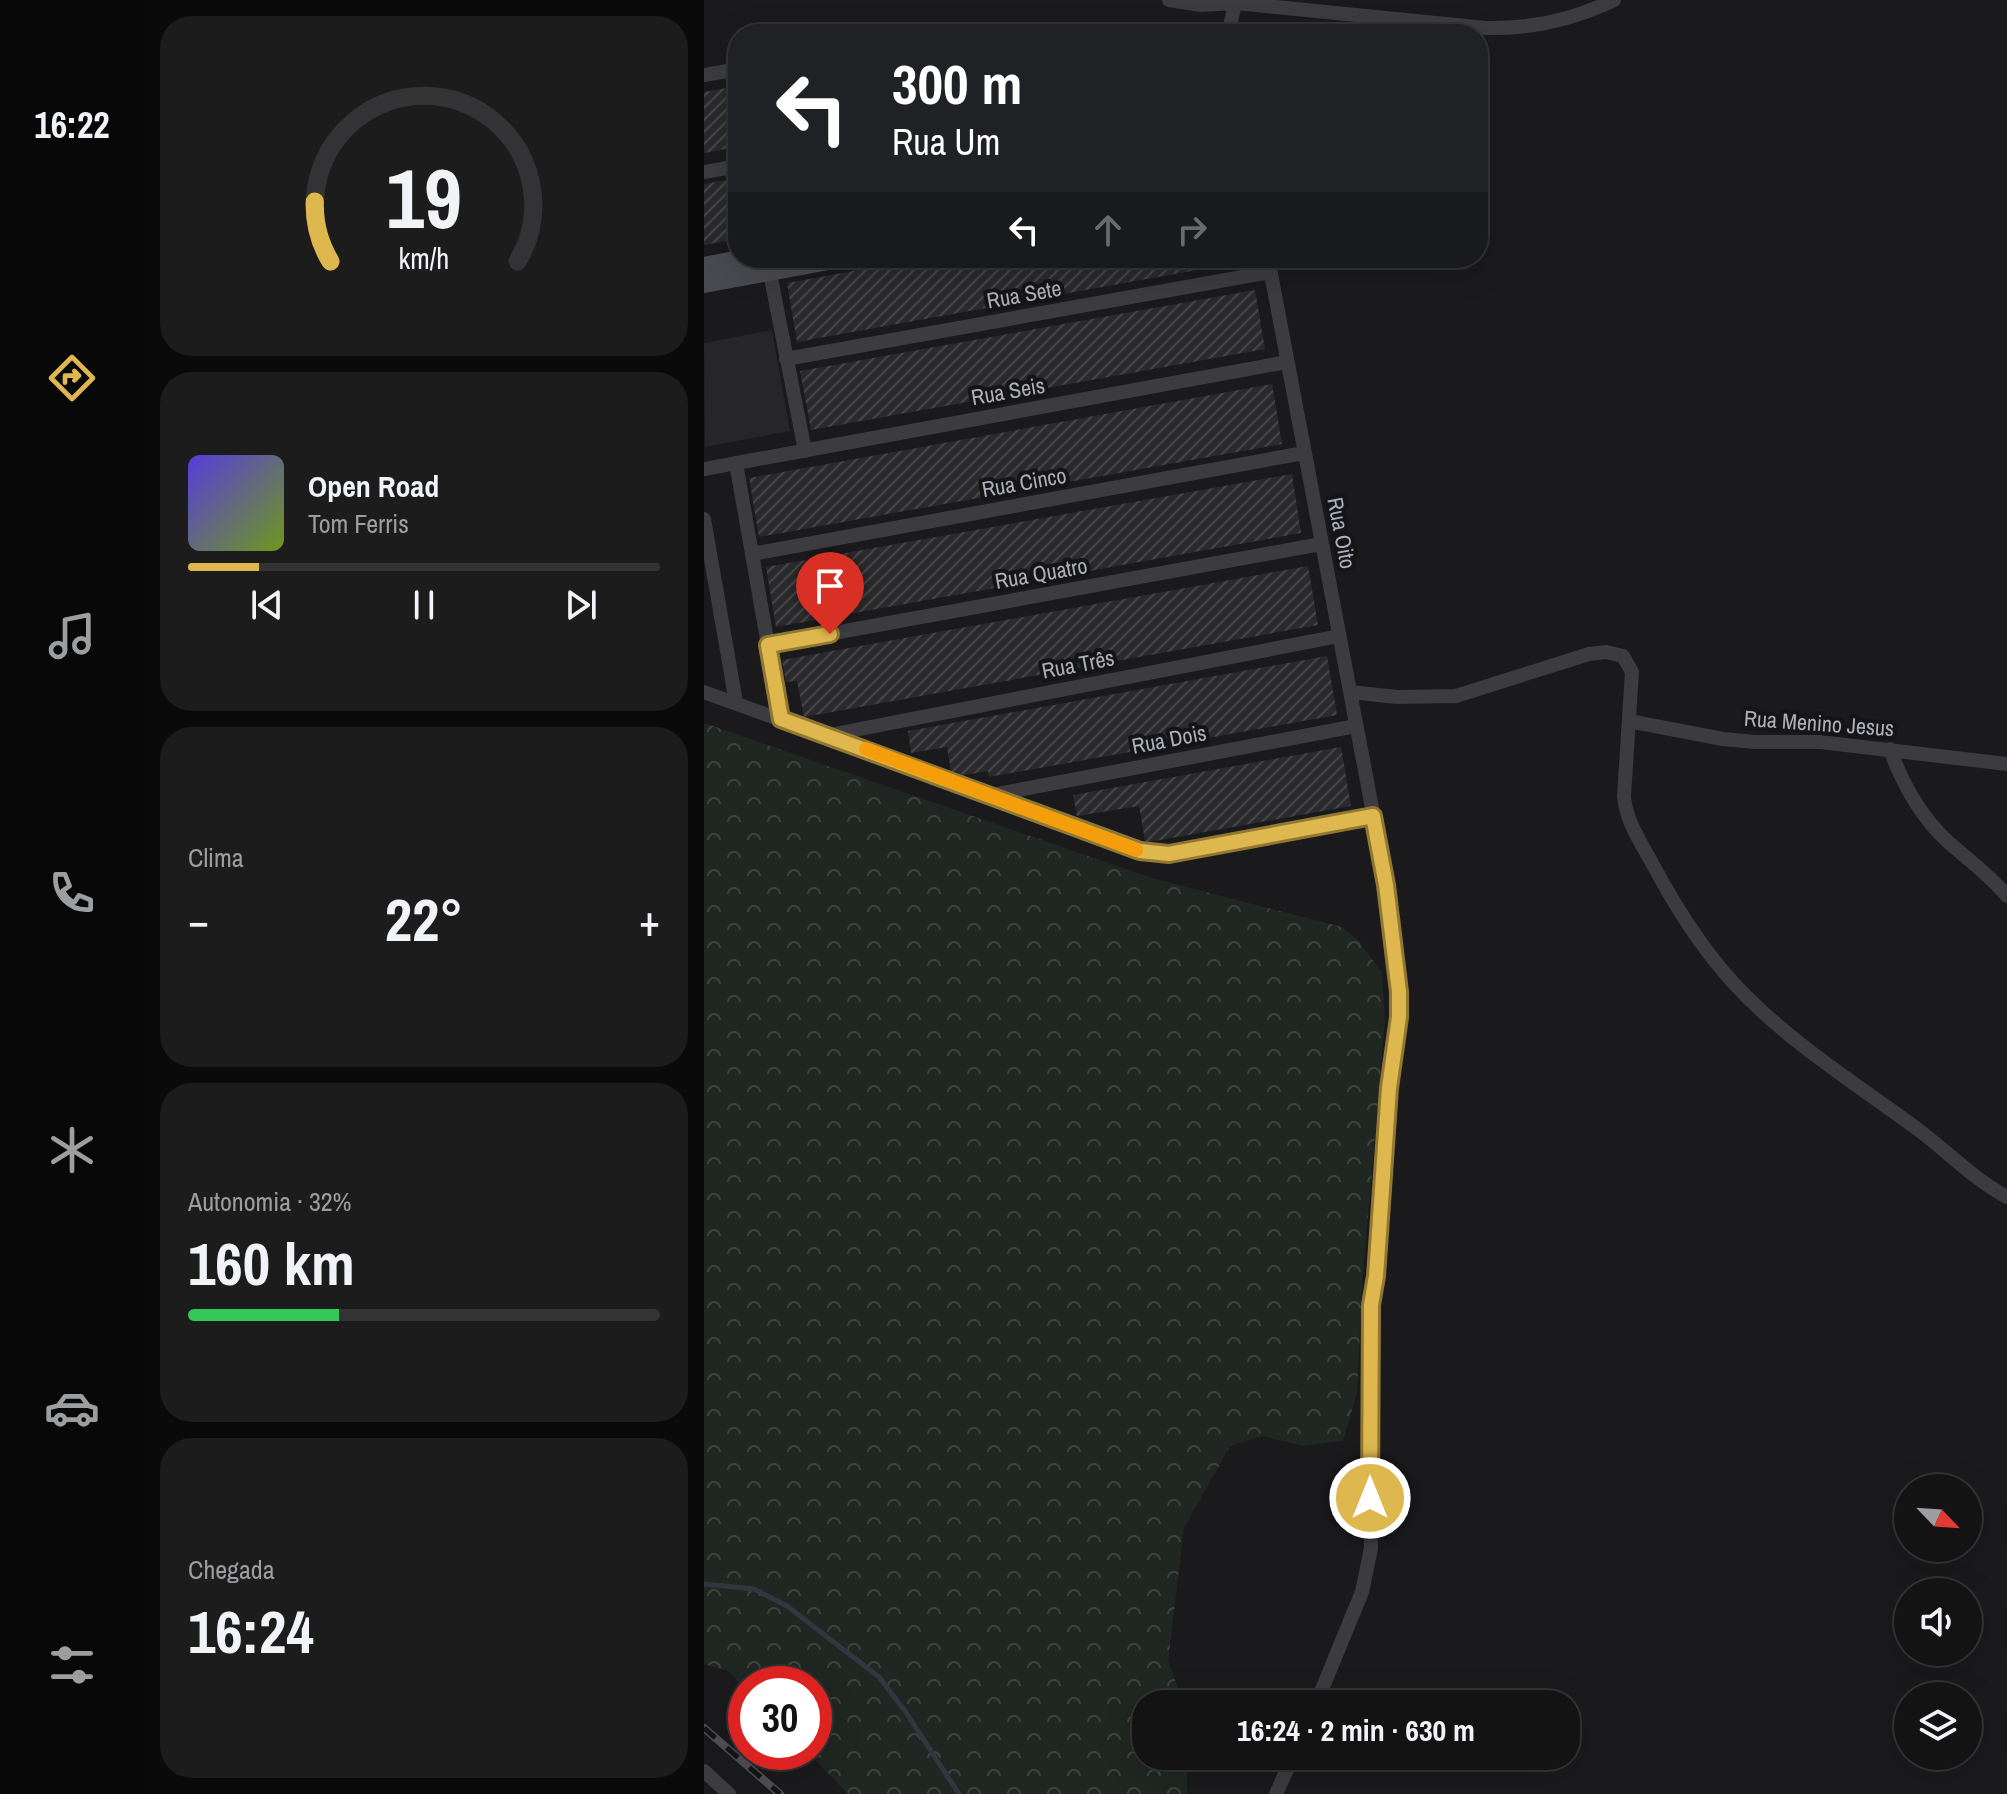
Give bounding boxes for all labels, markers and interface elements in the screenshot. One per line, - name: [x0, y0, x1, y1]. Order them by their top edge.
- text: 300 m: [892, 46, 1022, 121]
- icon: left: [760, 56, 864, 160]
- text: 16:22: [34, 101, 110, 149]
- text: Rua Um: [892, 118, 1000, 166]
- text: 19: [386, 141, 462, 253]
- icon: left: [1002, 208, 1046, 252]
- icon: ahead: [1086, 208, 1130, 252]
- icon: right: [1170, 208, 1214, 252]
- text: km/h: [399, 239, 449, 278]
- street label: Rua Sete: [984, 273, 1064, 315]
- icon: directions: [44, 350, 100, 406]
- street label: Rua Seis: [969, 370, 1047, 412]
- street label: Rua Cinco: [979, 460, 1069, 504]
- text: Open Road: [308, 466, 439, 506]
- street label: Rua Oito: [1320, 495, 1364, 571]
- text: Tom Ferris: [308, 506, 409, 541]
- street label: Rua Quatro: [992, 550, 1090, 596]
- pin: [796, 552, 864, 634]
- icon: arrive: [808, 564, 852, 608]
- icon: previous: [245, 583, 289, 627]
- icon: pause: [402, 583, 446, 627]
- icon: next: [559, 583, 603, 627]
- icon: music: [44, 608, 100, 664]
- street label: Rua Três: [1039, 642, 1117, 686]
- street label: Rua Menino Jesus: [1743, 703, 1895, 743]
- street label: Rua Dois: [1129, 717, 1209, 761]
- text: Clima: [188, 840, 244, 875]
- icon: phone: [44, 865, 100, 921]
- text: 22°: [385, 879, 463, 960]
- text: −: [188, 890, 209, 950]
- text: +: [639, 890, 660, 950]
- icon: climate: [44, 1122, 100, 1178]
- text: Autonomia · 32%: [188, 1184, 352, 1219]
- text: 160 km: [188, 1223, 355, 1304]
- icon: car: [44, 1380, 100, 1436]
- position arrow: [1328, 1456, 1412, 1540]
- north arrow: [1894, 1474, 1982, 1562]
- map controls: [1894, 1474, 1982, 1770]
- text: Chegada: [188, 1552, 275, 1587]
- button: sound: [1894, 1578, 1982, 1666]
- text: 16:24: [188, 1591, 314, 1672]
- icon: filters: [44, 1637, 100, 1693]
- speed limit sign: 30: [728, 1666, 832, 1770]
- button: layers: [1894, 1682, 1982, 1770]
- text: 16:24 · 2 min · 630 m: [1237, 1710, 1475, 1750]

